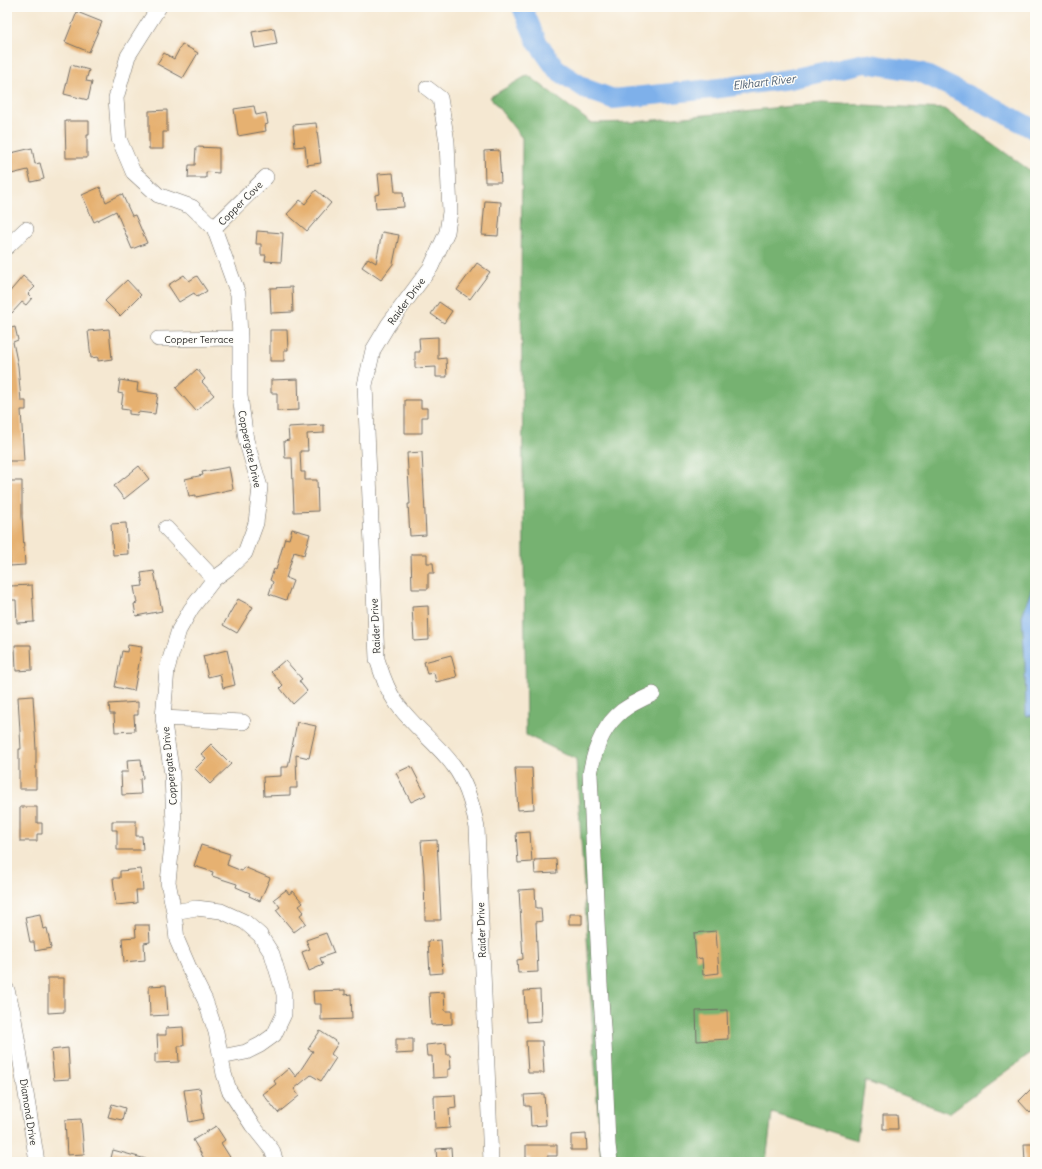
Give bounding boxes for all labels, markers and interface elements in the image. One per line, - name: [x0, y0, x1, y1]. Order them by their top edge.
- water label: Elkhart River: [732, 71, 798, 93]
- street label: Copper Cove: [215, 178, 265, 228]
- street label: Raider Drive: [385, 275, 428, 328]
- street label: Copper Terrace: [164, 333, 234, 346]
- street label: Coppergate Drive: [235, 409, 264, 489]
- street label: Raider Drive: [368, 598, 383, 654]
- street label: Coppergate Drive: [159, 726, 180, 806]
- street label: Raider Drive: [474, 902, 489, 958]
- street label: Diamond Drive: [17, 1078, 40, 1146]

